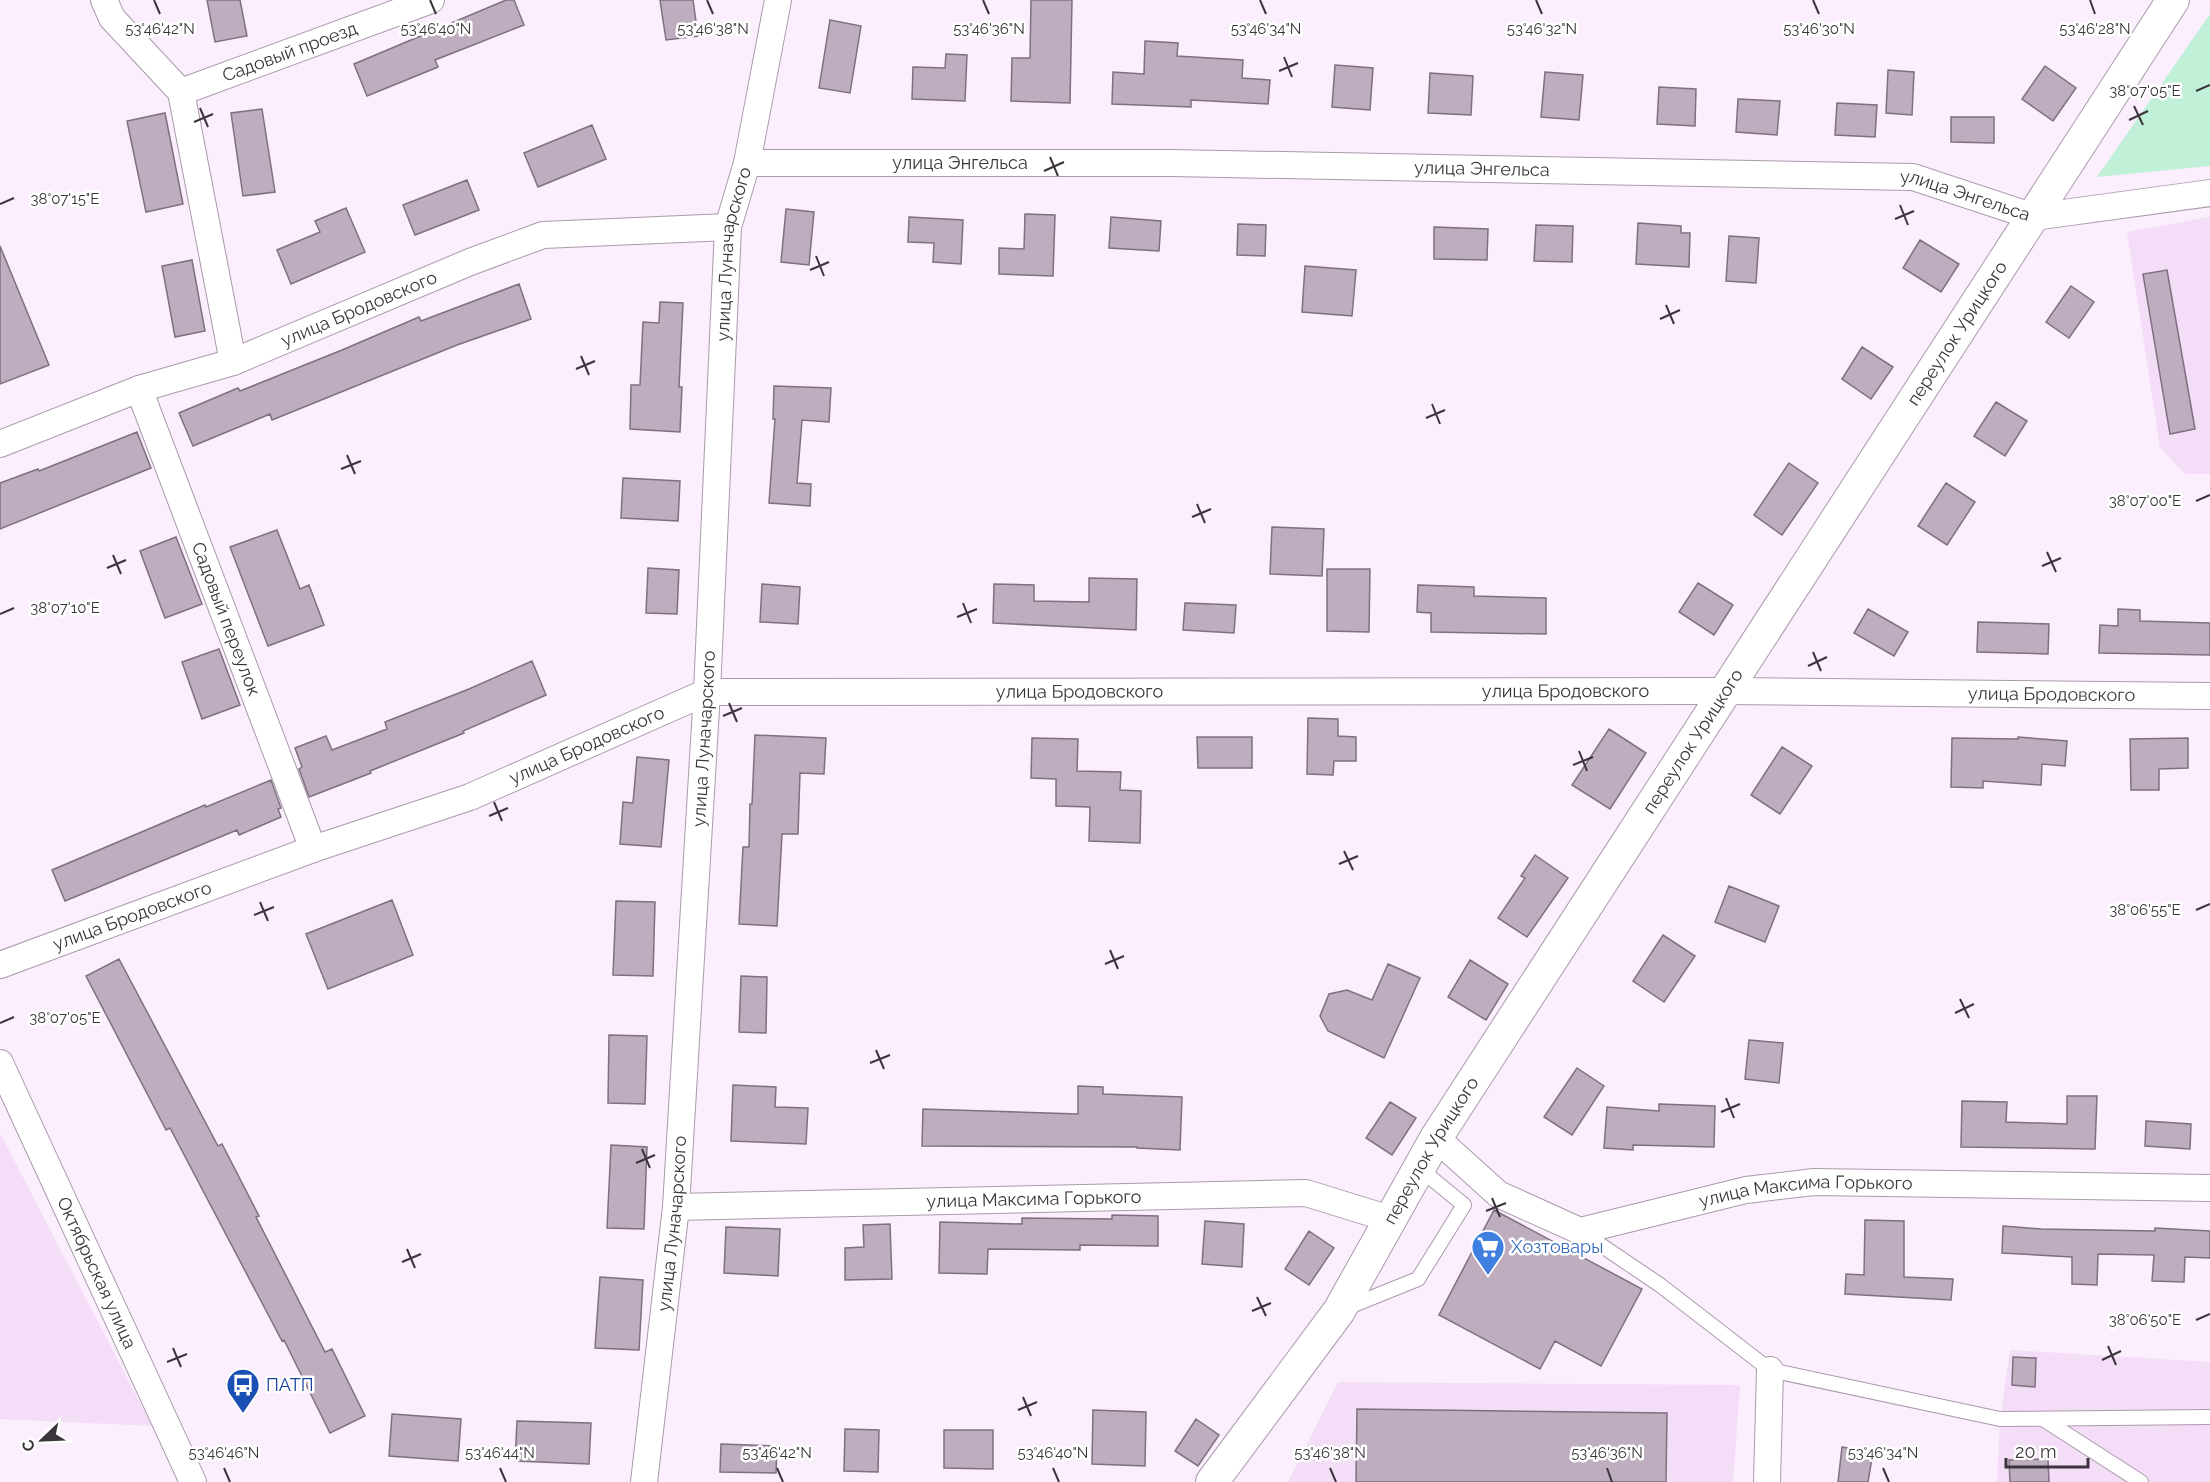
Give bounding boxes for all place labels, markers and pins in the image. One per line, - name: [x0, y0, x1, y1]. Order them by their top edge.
- supermarket icon: Хозтовары: [1470, 1229, 1506, 1276]
- place label: Хозтовары: [1511, 1236, 1603, 1257]
- bus stop icon: ПАТП: [225, 1367, 261, 1414]
- place label: ПАТП: [266, 1374, 314, 1395]

